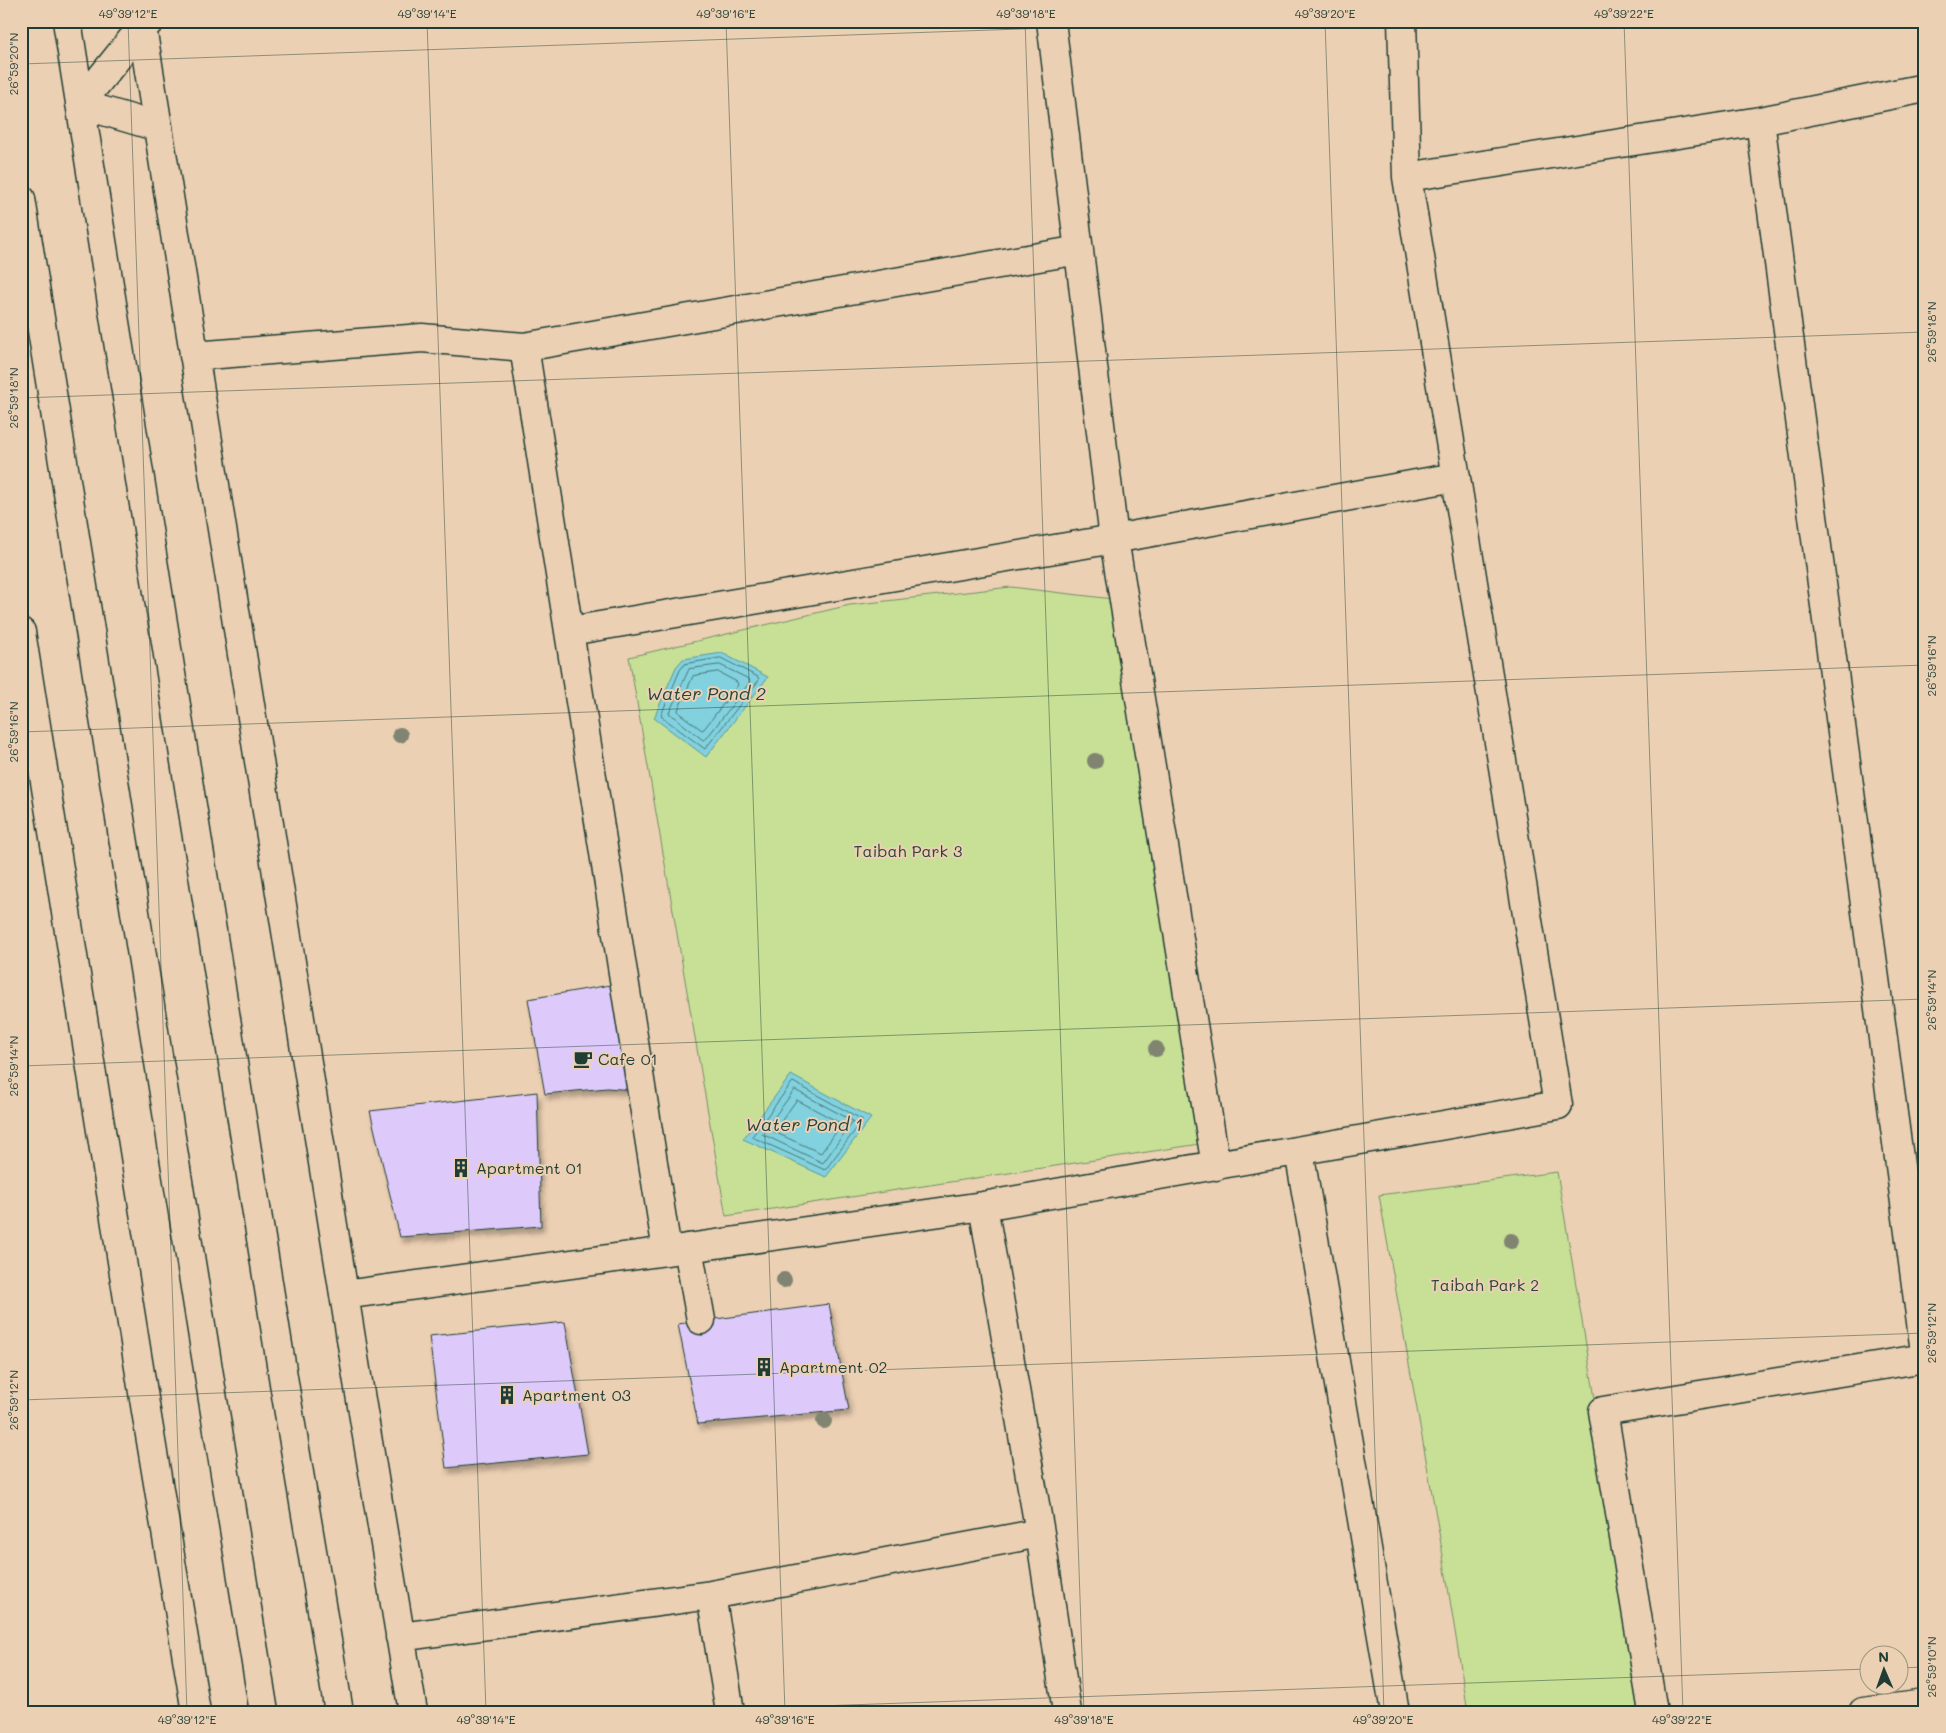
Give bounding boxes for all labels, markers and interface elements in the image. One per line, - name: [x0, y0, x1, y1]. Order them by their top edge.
- text: 49°39'12"E: [99, 5, 157, 21]
- text: 49°39'14"E: [397, 5, 457, 21]
- text: 49°39'16"E: [696, 5, 756, 21]
- text: 49°39'18"E: [996, 5, 1056, 21]
- text: 49°39'20"E: [1295, 5, 1355, 21]
- text: 49°39'22"E: [1594, 5, 1654, 21]
- text: 26°59'20"N: [5, 33, 21, 95]
- text: 26°59'18"N: [1923, 301, 1939, 363]
- text: 26°59'18"N: [5, 367, 21, 429]
- text: 26°59'16"N: [1923, 636, 1939, 697]
- water label: Water Pond 2: [646, 681, 766, 705]
- text: 26°59'16"N: [5, 702, 21, 763]
- park label: Taibah Park 3: [854, 840, 962, 861]
- text: 26°59'14"N: [1923, 970, 1939, 1030]
- text: 26°59'14"N: [5, 1036, 21, 1096]
- cafe icon: Cafe 01: [572, 1048, 594, 1070]
- place label: Cafe 01: [598, 1048, 658, 1069]
- water label: Water Pond 1: [745, 1112, 863, 1136]
- building icon: Apartment 01: [450, 1157, 472, 1179]
- place label: Apartment 01: [476, 1157, 583, 1178]
- park label: Taibah Park 2: [1431, 1274, 1539, 1295]
- text: 26°59'12"N: [1923, 1303, 1939, 1363]
- building icon: Apartment 02: [753, 1356, 775, 1378]
- place label: Apartment 02: [779, 1356, 887, 1377]
- text: 26°59'12"N: [5, 1370, 21, 1430]
- building icon: Apartment 03: [496, 1384, 518, 1406]
- place label: Apartment 03: [522, 1384, 631, 1405]
- text: 26°59'10"N: [1923, 1636, 1939, 1698]
- north arrow: [1858, 1646, 1908, 1696]
- text: N: [1878, 1647, 1889, 1666]
- text: 49°39'12"E: [158, 1711, 216, 1727]
- text: 49°39'14"E: [456, 1711, 516, 1727]
- text: 49°39'16"E: [755, 1711, 815, 1727]
- text: 49°39'18"E: [1054, 1711, 1114, 1727]
- text: 49°39'20"E: [1353, 1711, 1413, 1727]
- text: 49°39'22"E: [1652, 1711, 1712, 1727]

